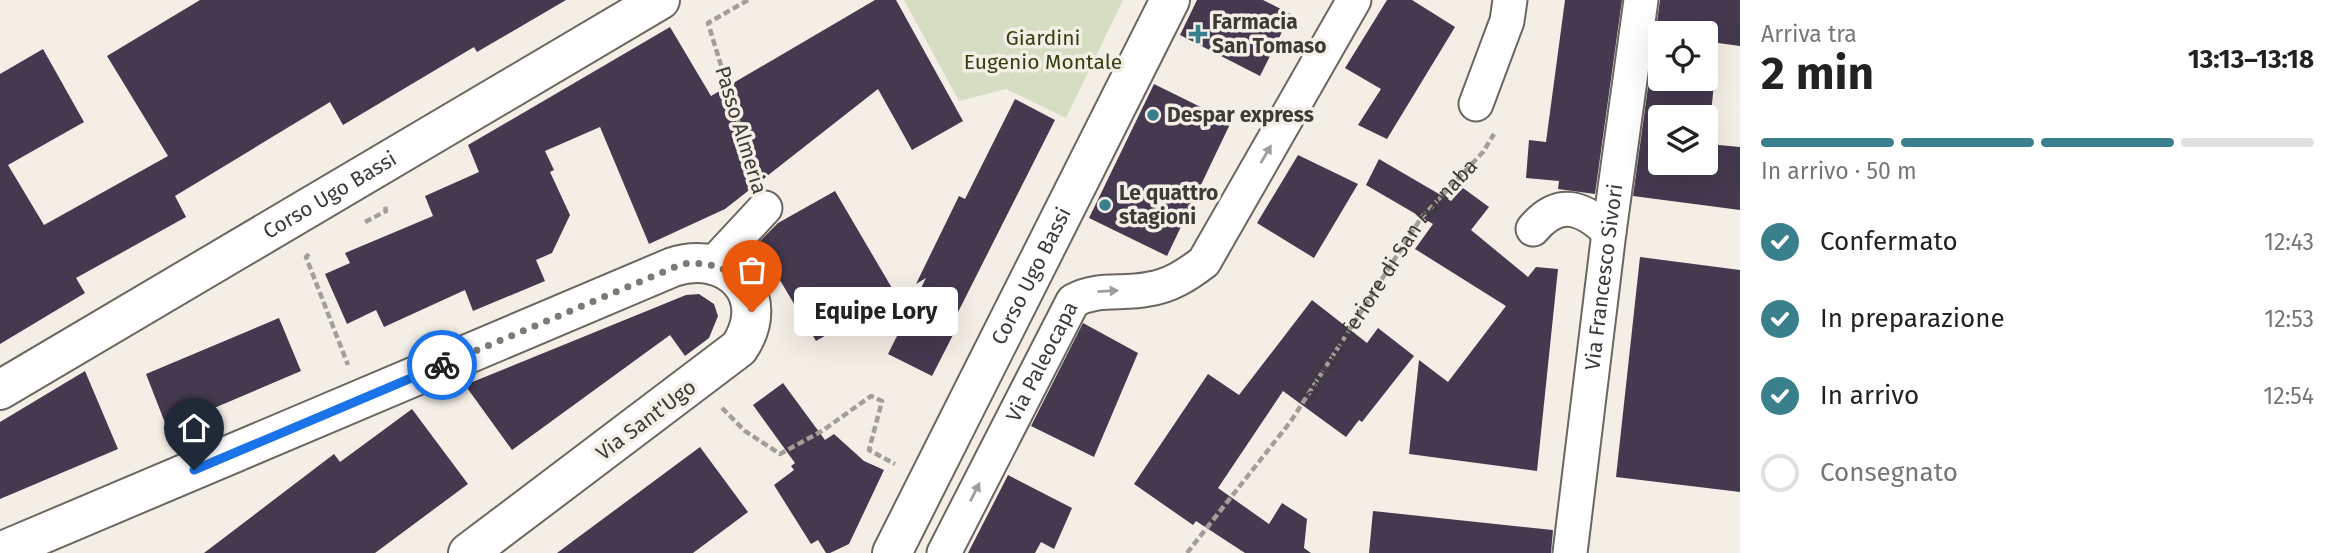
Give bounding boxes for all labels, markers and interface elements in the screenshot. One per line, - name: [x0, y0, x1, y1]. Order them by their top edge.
- place label: Farmacia San Tomaso: [1212, 9, 1327, 59]
- text: Arriva tra: [1761, 20, 1857, 48]
- map controls: [1648, 21, 1718, 175]
- button: locate: [1648, 21, 1718, 91]
- park label: Giardini Eugenio Montale: [964, 25, 1122, 75]
- marker: Farmacia San Tomaso: [1190, 26, 1206, 42]
- text: 13:13–13:18: [2188, 44, 2314, 75]
- text: 2 min: [1761, 46, 1874, 101]
- street label: Passo Almeria: [709, 63, 773, 197]
- place label: Despar express: [1167, 102, 1314, 128]
- button: layers: [1648, 105, 1718, 175]
- marker: Despar express: [1145, 107, 1161, 123]
- one-way arrow: [1259, 144, 1271, 164]
- street label: Corso Ugo Bassi: [258, 146, 401, 245]
- street label: Salita Inferiore di San Barnaba: [1294, 153, 1483, 406]
- text: In arrivo · 50 m: [1761, 157, 1917, 185]
- place label: Le quattro stagioni: [1119, 180, 1218, 230]
- street label: Via Francesco Sivori: [1579, 182, 1629, 372]
- marker: Le quattro stagioni: [1097, 197, 1113, 213]
- street label: Corso Ugo Bassi: [986, 203, 1077, 349]
- icon: check: [1761, 223, 1799, 261]
- text: Confermato: [1820, 226, 1958, 257]
- text: 12:43: [2264, 228, 2314, 256]
- pin: [722, 240, 782, 312]
- icon: bag: [733, 251, 771, 289]
- one-way arrow: [1097, 285, 1119, 296]
- callout: Equipe Lory: [794, 288, 959, 336]
- text: Equipe Lory: [815, 297, 937, 325]
- street label: Via Paleocapa: [1000, 297, 1084, 426]
- icon: check: [1761, 300, 1799, 338]
- text: In preparazione: [1820, 303, 2005, 334]
- text: 12:53: [2264, 305, 2314, 333]
- courier: [407, 330, 477, 400]
- icon: bike: [423, 346, 461, 384]
- street label: Via Sant'Ugo: [591, 374, 701, 466]
- icon: check: [1761, 377, 1799, 415]
- text: In arrivo: [1820, 380, 1919, 411]
- text: 12:54: [2263, 382, 2314, 410]
- pin: [164, 398, 224, 470]
- icon: home: [175, 409, 213, 447]
- text: Consegnato: [1820, 457, 1958, 488]
- one-way arrow: [970, 482, 981, 502]

